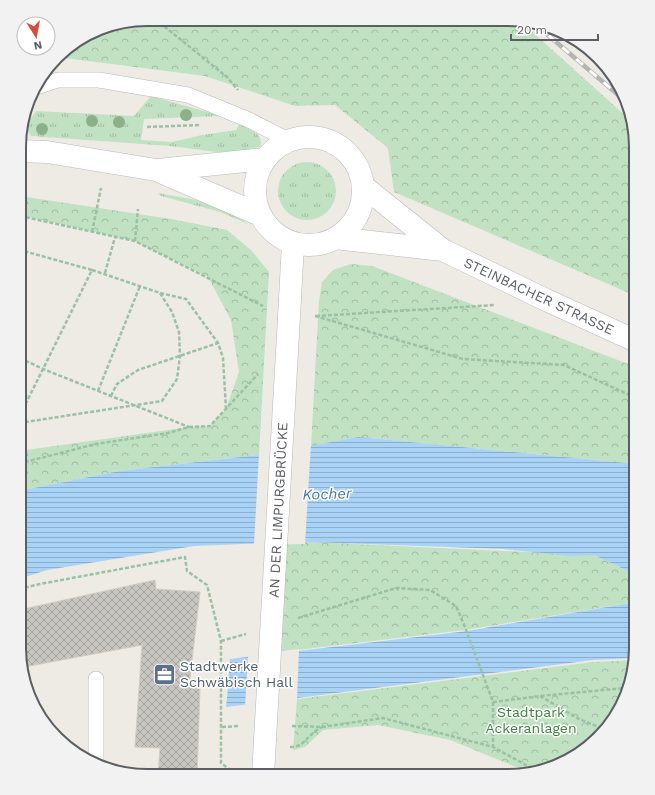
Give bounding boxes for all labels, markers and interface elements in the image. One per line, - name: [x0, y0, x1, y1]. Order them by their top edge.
- north arrow: [16, 16, 56, 56]
- scale bar: [511, 16, 598, 42]
- text: 20 m: [517, 23, 547, 37]
- text: N: [33, 38, 43, 52]
- street label: STEINBACHER STRASSE: [462, 254, 617, 338]
- street label: AN DER LIMPURGBRÜCKE: [265, 422, 291, 598]
- water label: Kocher: [302, 484, 353, 504]
- place label: Stadtwerke Schwäbisch Hall: [180, 658, 293, 690]
- office icon: Stadtwerke Schwäbisch Hall: [152, 661, 178, 687]
- park label: Stadtpark Ackeranlagen: [485, 704, 577, 736]

